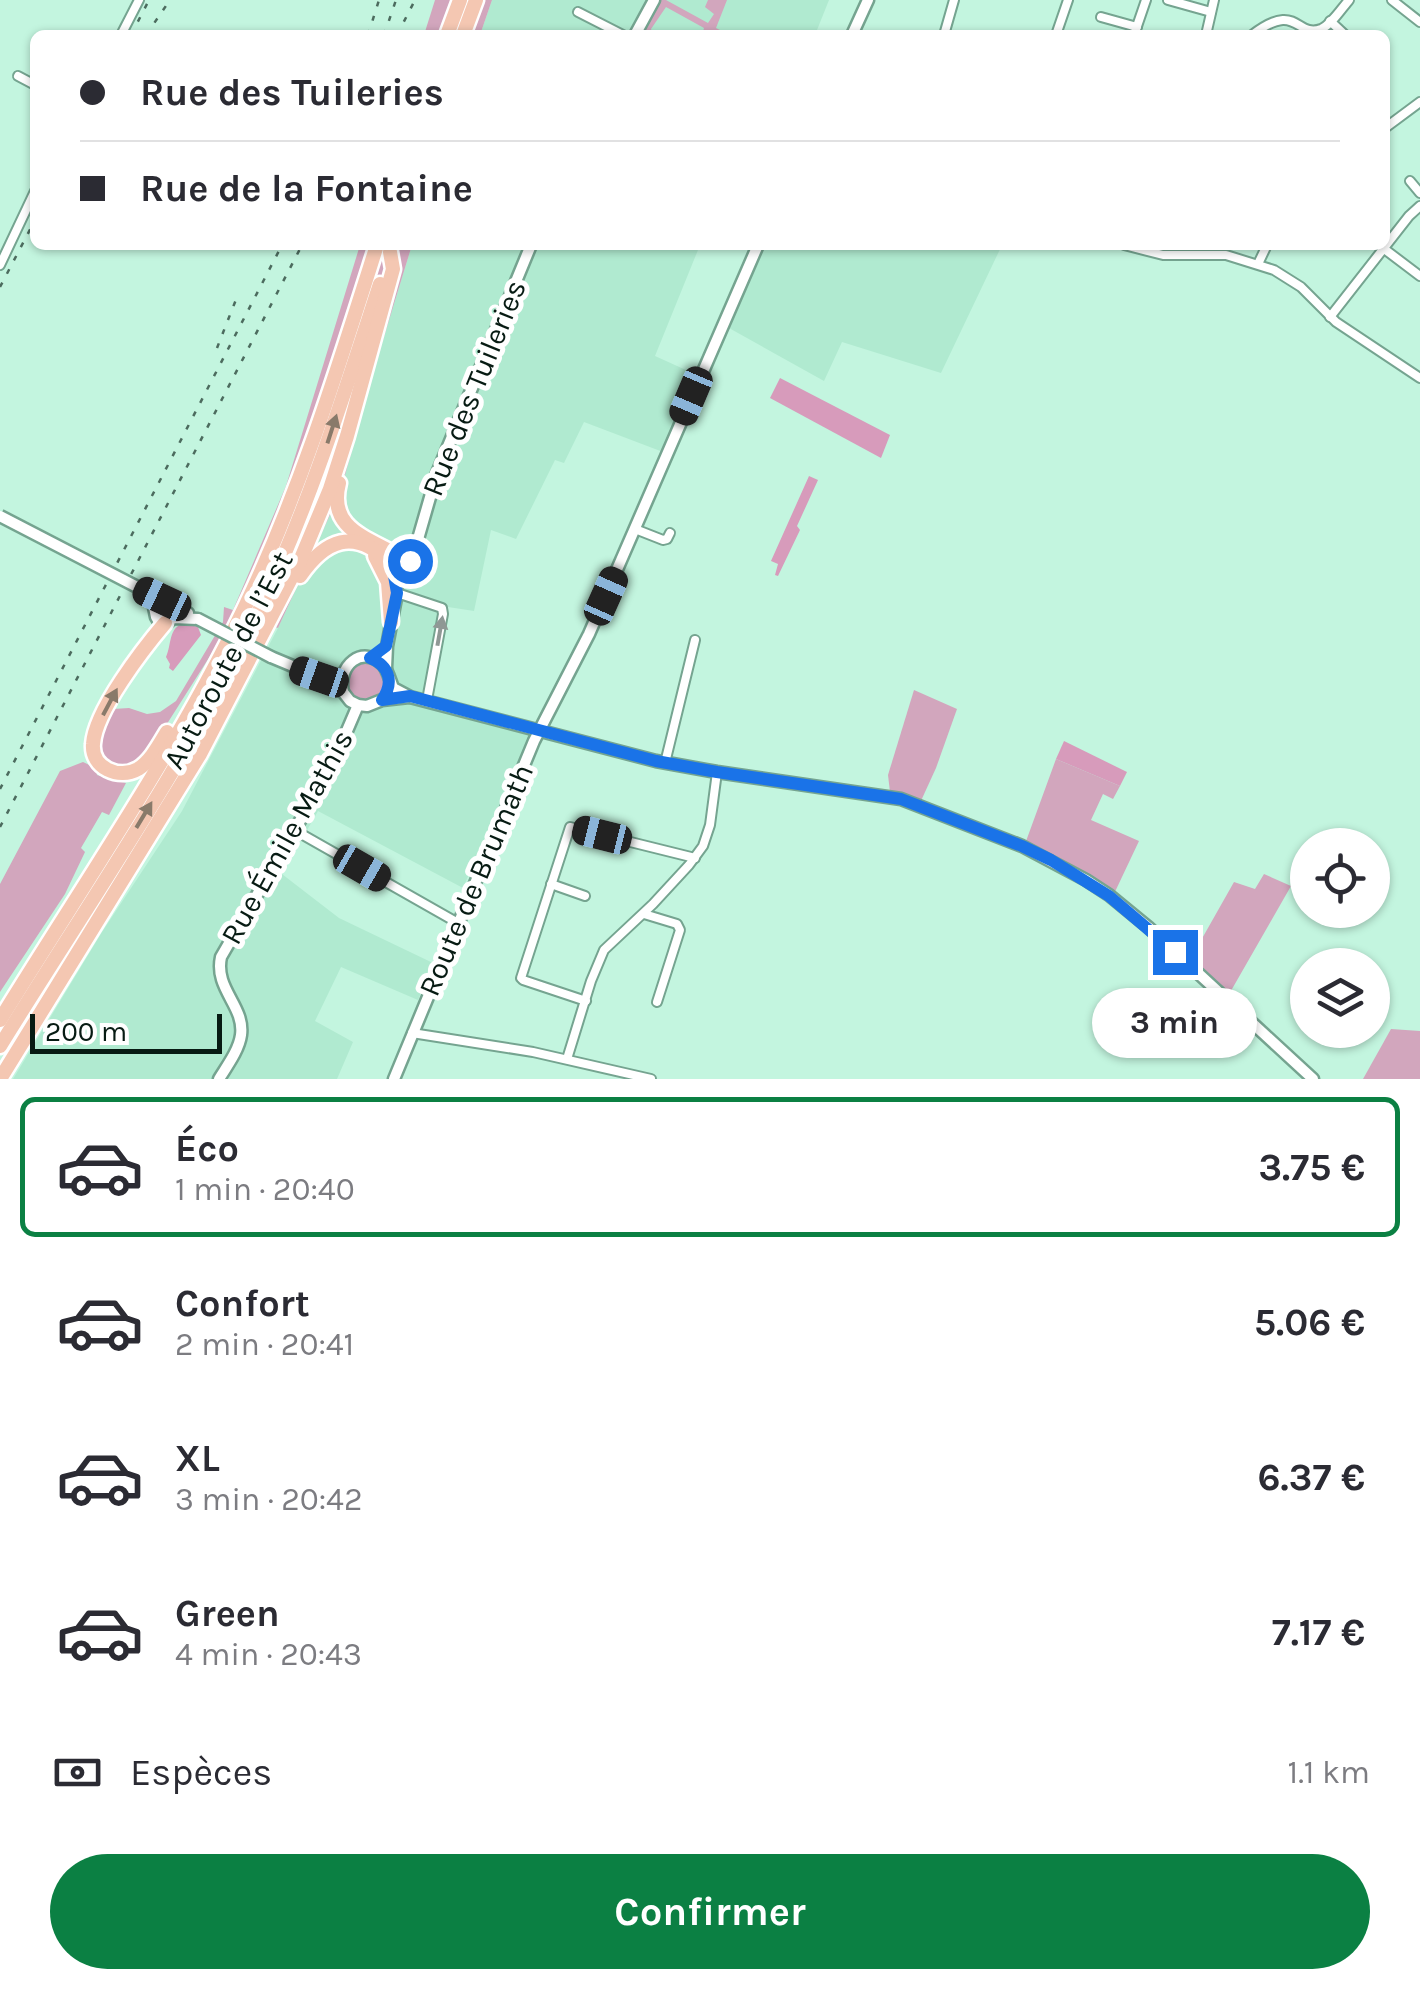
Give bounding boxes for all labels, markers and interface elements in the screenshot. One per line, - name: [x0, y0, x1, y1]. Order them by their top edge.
- text: Rue des Tuileries: [140, 70, 444, 115]
- text: Rue de la Fontaine: [140, 166, 473, 211]
- street label: Rue des Tuileries: [414, 275, 534, 501]
- car: [665, 363, 717, 429]
- one-way arrow: [326, 414, 341, 444]
- route start: [388, 539, 433, 584]
- street label: Autoroute de l’Est: [155, 545, 301, 775]
- car: [580, 562, 632, 630]
- car: [128, 573, 196, 625]
- one-way arrow: [433, 614, 448, 646]
- car: [286, 653, 352, 701]
- one-way arrow: [101, 688, 118, 717]
- street label: Rue Émile Mathis: [213, 723, 361, 951]
- street label: Route de Brumath: [411, 759, 541, 1001]
- one-way arrow: [135, 801, 152, 829]
- car: [569, 813, 635, 857]
- map controls: [1290, 828, 1390, 1048]
- button: locate: [1290, 828, 1390, 928]
- car: [329, 840, 395, 896]
- route end: [1153, 930, 1198, 975]
- button: layers: [1290, 948, 1390, 1048]
- callout: 3 min: [1092, 987, 1258, 1057]
- text: 3 min: [1130, 1004, 1219, 1041]
- scale bar: [30, 1009, 222, 1054]
- text: 200 m: [45, 1015, 127, 1048]
- icon: car: [55, 1122, 145, 1212]
- text: Éco: [175, 1126, 239, 1171]
- text: 3.75 €: [1258, 1145, 1365, 1190]
- text: 1 min · 20:40: [175, 1171, 355, 1208]
- icon: car: [55, 1277, 145, 1367]
- text: Confort: [175, 1281, 310, 1326]
- text: 5.06 €: [1254, 1300, 1365, 1345]
- text: 2 min · 20:41: [175, 1326, 354, 1363]
- icon: car: [55, 1432, 145, 1522]
- text: XL: [175, 1436, 220, 1481]
- text: 6.37 €: [1258, 1455, 1365, 1500]
- text: 3 min · 20:42: [175, 1481, 363, 1518]
- icon: car: [55, 1587, 145, 1677]
- text: Green: [175, 1591, 280, 1636]
- text: 7.17 €: [1272, 1610, 1365, 1655]
- text: 4 min · 20:43: [175, 1636, 362, 1673]
- icon: cash: [50, 1745, 105, 1800]
- text: Espèces: [130, 1750, 272, 1795]
- text: 1.1 km: [1288, 1754, 1370, 1791]
- button: Confirmer: [50, 1854, 1370, 1969]

